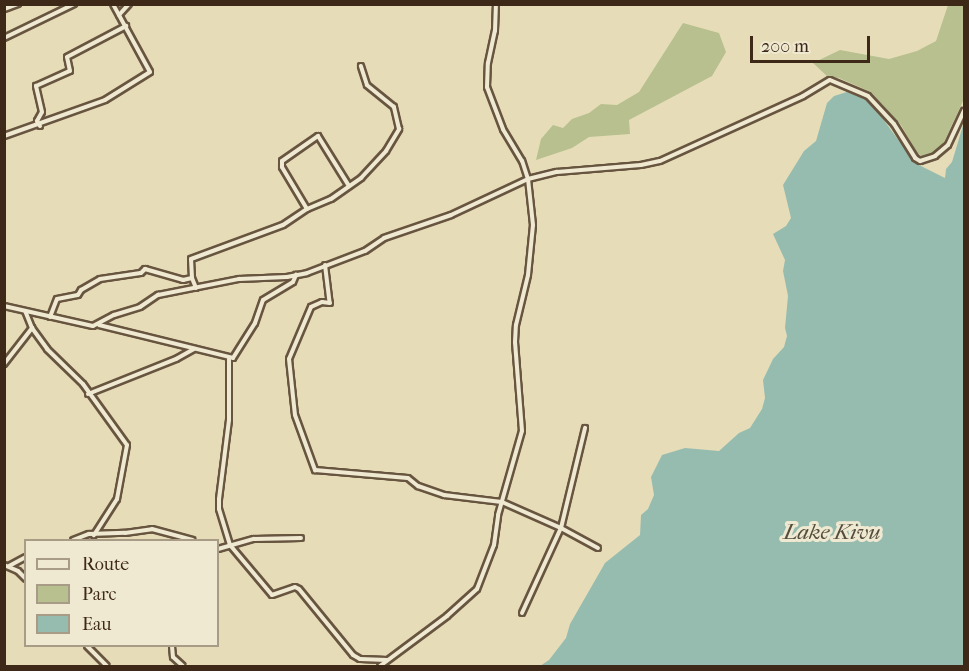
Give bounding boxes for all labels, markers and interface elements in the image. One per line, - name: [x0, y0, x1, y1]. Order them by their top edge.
- scale bar: [753, 24, 873, 62]
- text: 200 m: [761, 36, 809, 57]
- water label: Lake Kivu: [784, 520, 880, 546]
- legend: [24, 539, 219, 647]
- text: Route: [82, 554, 129, 575]
- text: Parc: [82, 584, 117, 605]
- text: Eau: [82, 614, 111, 635]

